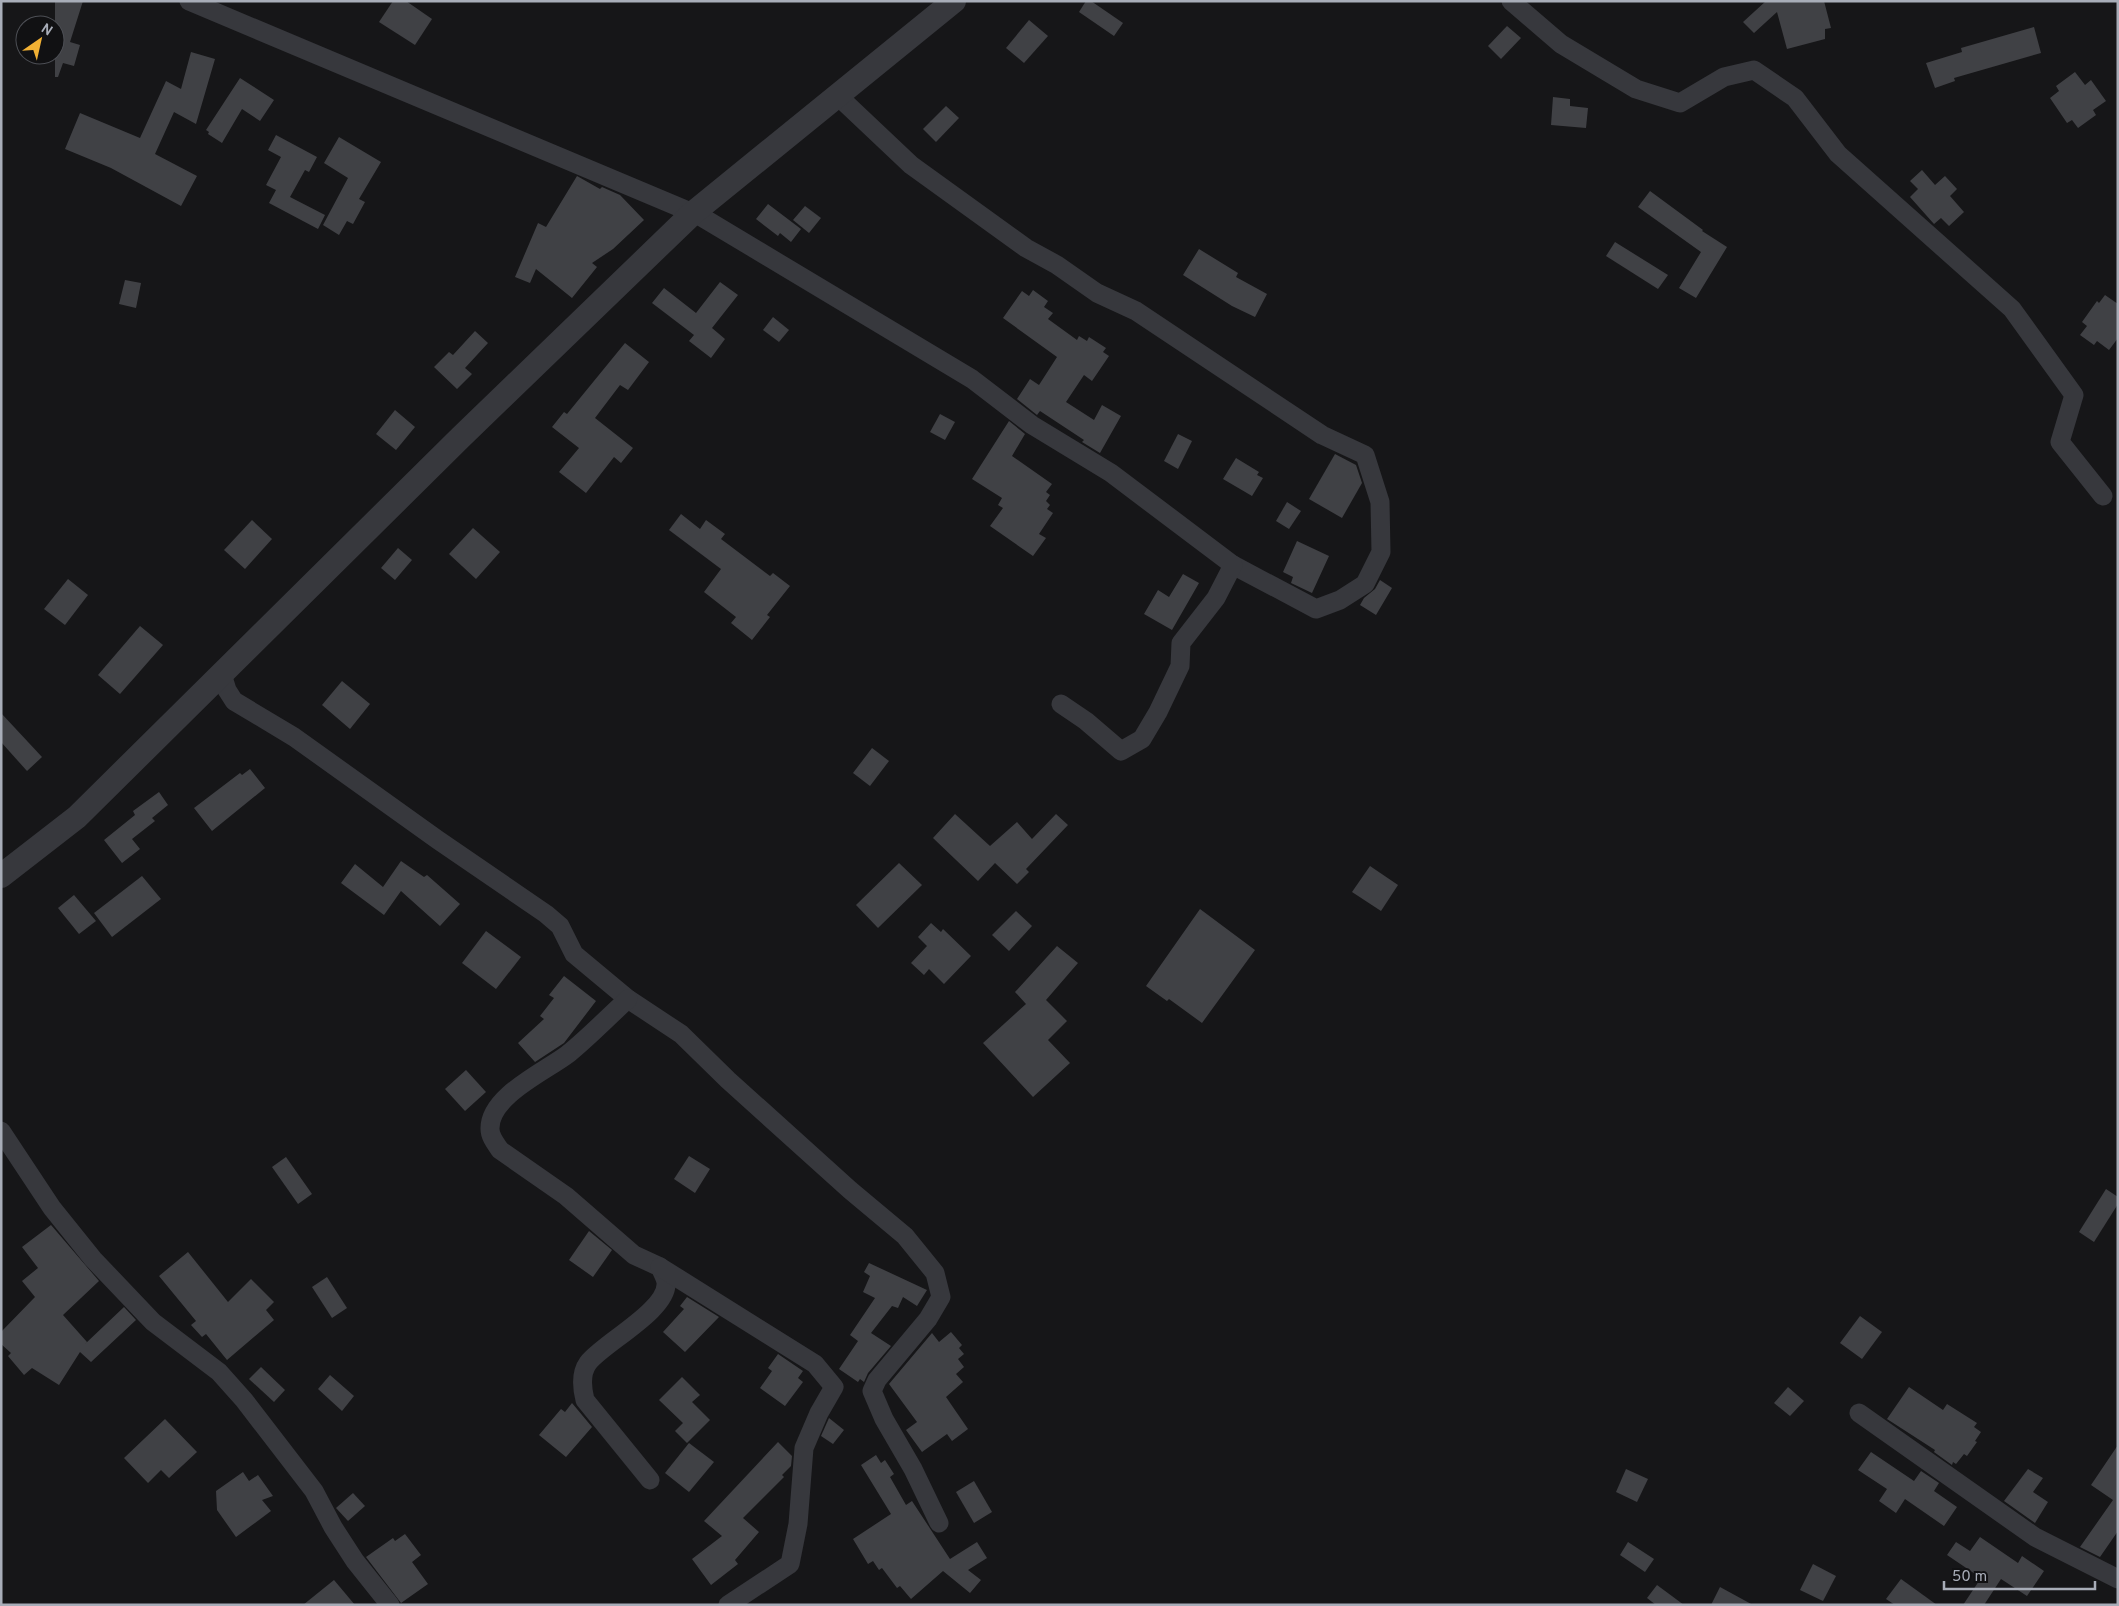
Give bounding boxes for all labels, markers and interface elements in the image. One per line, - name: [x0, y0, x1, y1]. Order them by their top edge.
- north arrow: [15, 15, 65, 65]
- text: N: [38, 21, 55, 40]
- scale bar: [1944, 1558, 2095, 1590]
- text: 50 m: [1952, 1568, 1987, 1587]

